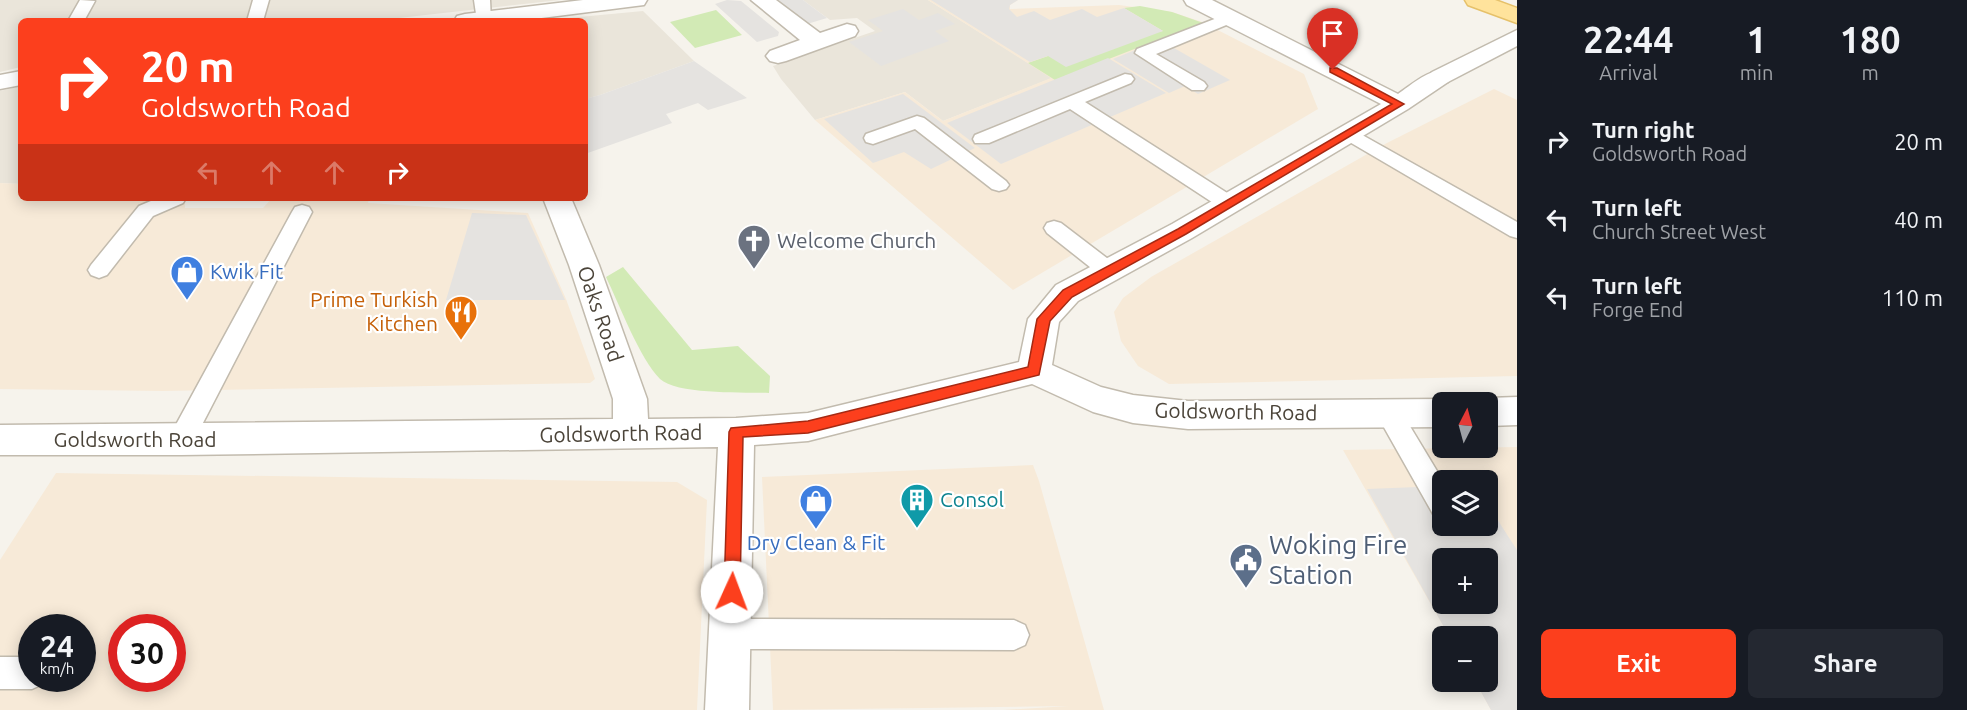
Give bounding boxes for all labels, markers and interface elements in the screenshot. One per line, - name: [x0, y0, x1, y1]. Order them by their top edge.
- pin: [1307, 8, 1358, 70]
- icon: arrive: [1316, 17, 1349, 50]
- text: 22:44: [1583, 19, 1673, 60]
- text: 1: [1746, 19, 1767, 60]
- text: 180: [1840, 19, 1901, 60]
- icon: right: [42, 42, 120, 120]
- text: 20 m: [141, 43, 235, 90]
- text: Arrival: [1599, 61, 1658, 84]
- text: min: [1740, 61, 1773, 84]
- text: m: [1862, 61, 1879, 84]
- text: Goldsworth Road: [141, 92, 351, 122]
- text: Turn right: [1592, 117, 1694, 142]
- icon: right: [1541, 125, 1574, 158]
- text: 20 m: [1894, 129, 1943, 154]
- text: Goldsworth Road: [1592, 142, 1747, 165]
- icon: left: [192, 156, 225, 189]
- icon: ahead: [255, 156, 288, 189]
- icon: ahead: [318, 156, 351, 189]
- icon: right: [381, 156, 414, 189]
- text: Turn left: [1592, 195, 1682, 220]
- icon: left: [1541, 203, 1574, 236]
- text: 40 m: [1894, 207, 1943, 232]
- text: Church Street West: [1592, 220, 1766, 243]
- church icon: Welcome Church: [736, 223, 772, 270]
- place label: Welcome Church: [777, 228, 936, 252]
- shop icon: Kwik Fit: [169, 254, 205, 301]
- place label: Kwik Fit: [210, 259, 283, 283]
- street label: Oaks Road: [573, 262, 629, 365]
- text: Turn left: [1592, 273, 1682, 298]
- icon: left: [1541, 281, 1574, 314]
- text: 110 m: [1882, 285, 1943, 310]
- place label: Prime Turkish Kitchen: [310, 287, 438, 335]
- restaurant icon: Prime Turkish Kitchen: [443, 294, 479, 341]
- text: Forge End: [1592, 298, 1683, 321]
- north arrow: [1432, 392, 1498, 458]
- map controls: [1432, 392, 1498, 692]
- street label: Goldsworth Road: [1154, 398, 1318, 424]
- street label: Goldsworth Road: [539, 420, 703, 446]
- street label: Goldsworth Road: [53, 427, 217, 451]
- button: layers: [1432, 470, 1498, 536]
- building icon: Consol: [899, 482, 935, 529]
- shop icon: Dry Clean & Fit: [798, 483, 834, 530]
- place label: Consol: [940, 487, 1004, 511]
- place label: Dry Clean & Fit: [747, 530, 885, 554]
- place label: Woking Fire Station: [1269, 530, 1407, 589]
- public building icon: Woking Fire Station: [1228, 542, 1264, 589]
- button: +: [1432, 548, 1498, 614]
- position arrow: [700, 560, 764, 624]
- speed limit sign: 30: [108, 614, 186, 692]
- button: −: [1432, 626, 1498, 692]
- text: 24: [40, 629, 74, 663]
- button: Exit: [1541, 629, 1736, 698]
- button: Share: [1748, 629, 1943, 698]
- text: km/h: [40, 660, 74, 677]

